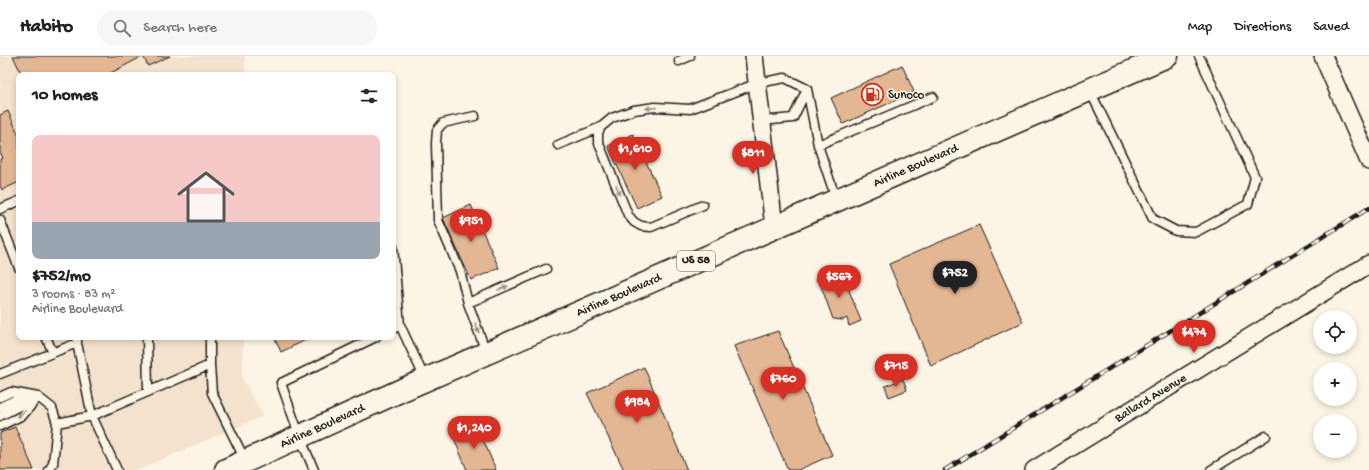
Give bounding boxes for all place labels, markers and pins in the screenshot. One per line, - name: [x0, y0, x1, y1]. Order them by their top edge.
- fuel station icon: Sunoco: [860, 82, 886, 108]
- place label: Sunoco: [888, 88, 924, 103]
- pin: $1,610: [602, 137, 668, 171]
- pin: $811: [729, 141, 777, 175]
- pin: $951: [447, 209, 495, 243]
- pin: $752: [931, 261, 979, 295]
- pin: $567: [815, 265, 863, 299]
- pin: $474: [1170, 320, 1218, 354]
- pin: $715: [872, 354, 920, 388]
- pin: $760: [759, 367, 807, 401]
- pin: $984: [613, 390, 661, 424]
- pin: $1,240: [441, 416, 507, 450]

